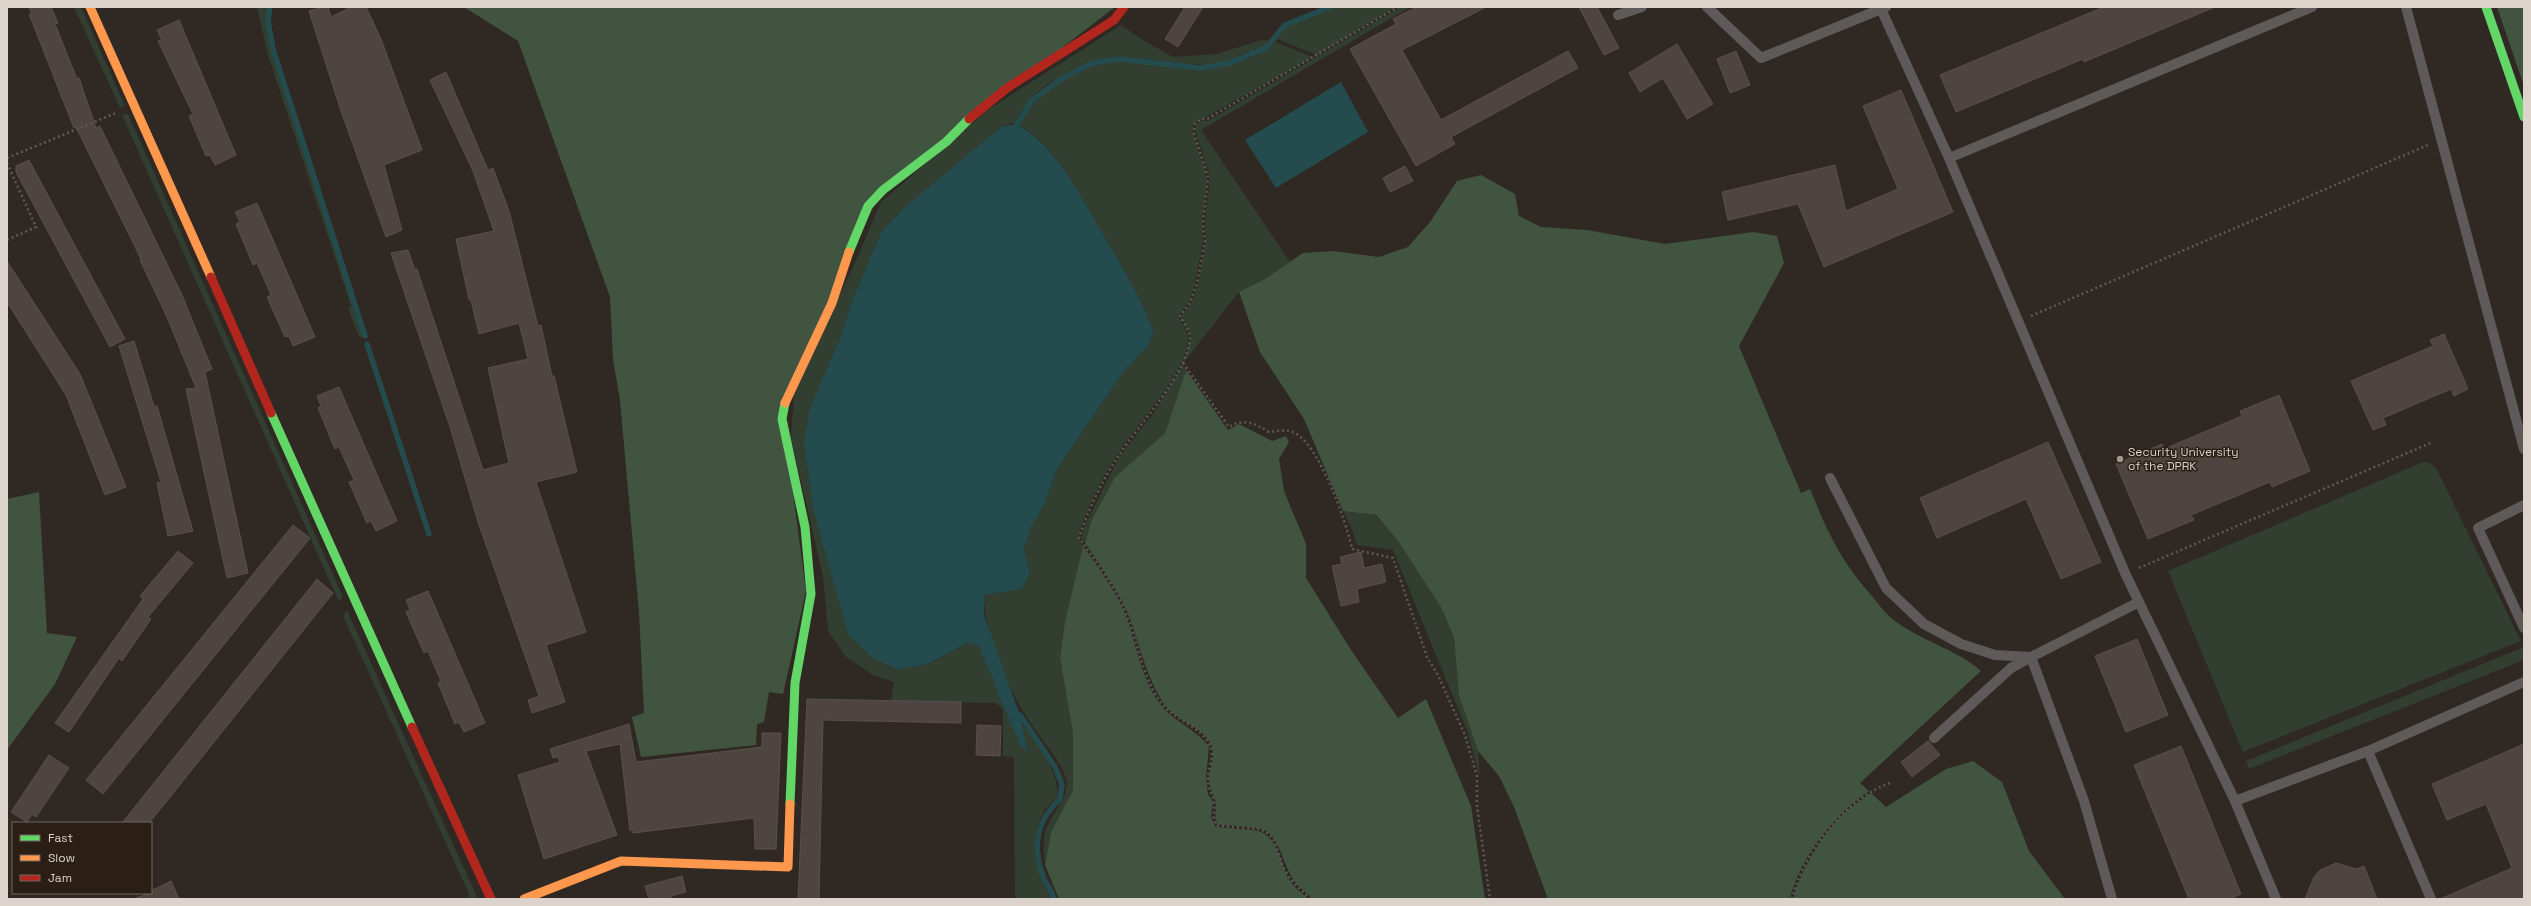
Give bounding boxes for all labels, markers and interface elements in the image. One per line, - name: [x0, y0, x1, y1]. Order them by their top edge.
- place label: Security University of the DPRK: [2128, 444, 2239, 474]
- marker: Security University of the DPRK: [2115, 454, 2125, 464]
- legend: [12, 822, 152, 894]
- text: Fast: [48, 830, 73, 846]
- text: Slow: [48, 850, 75, 866]
- text: Jam: [48, 870, 72, 886]

